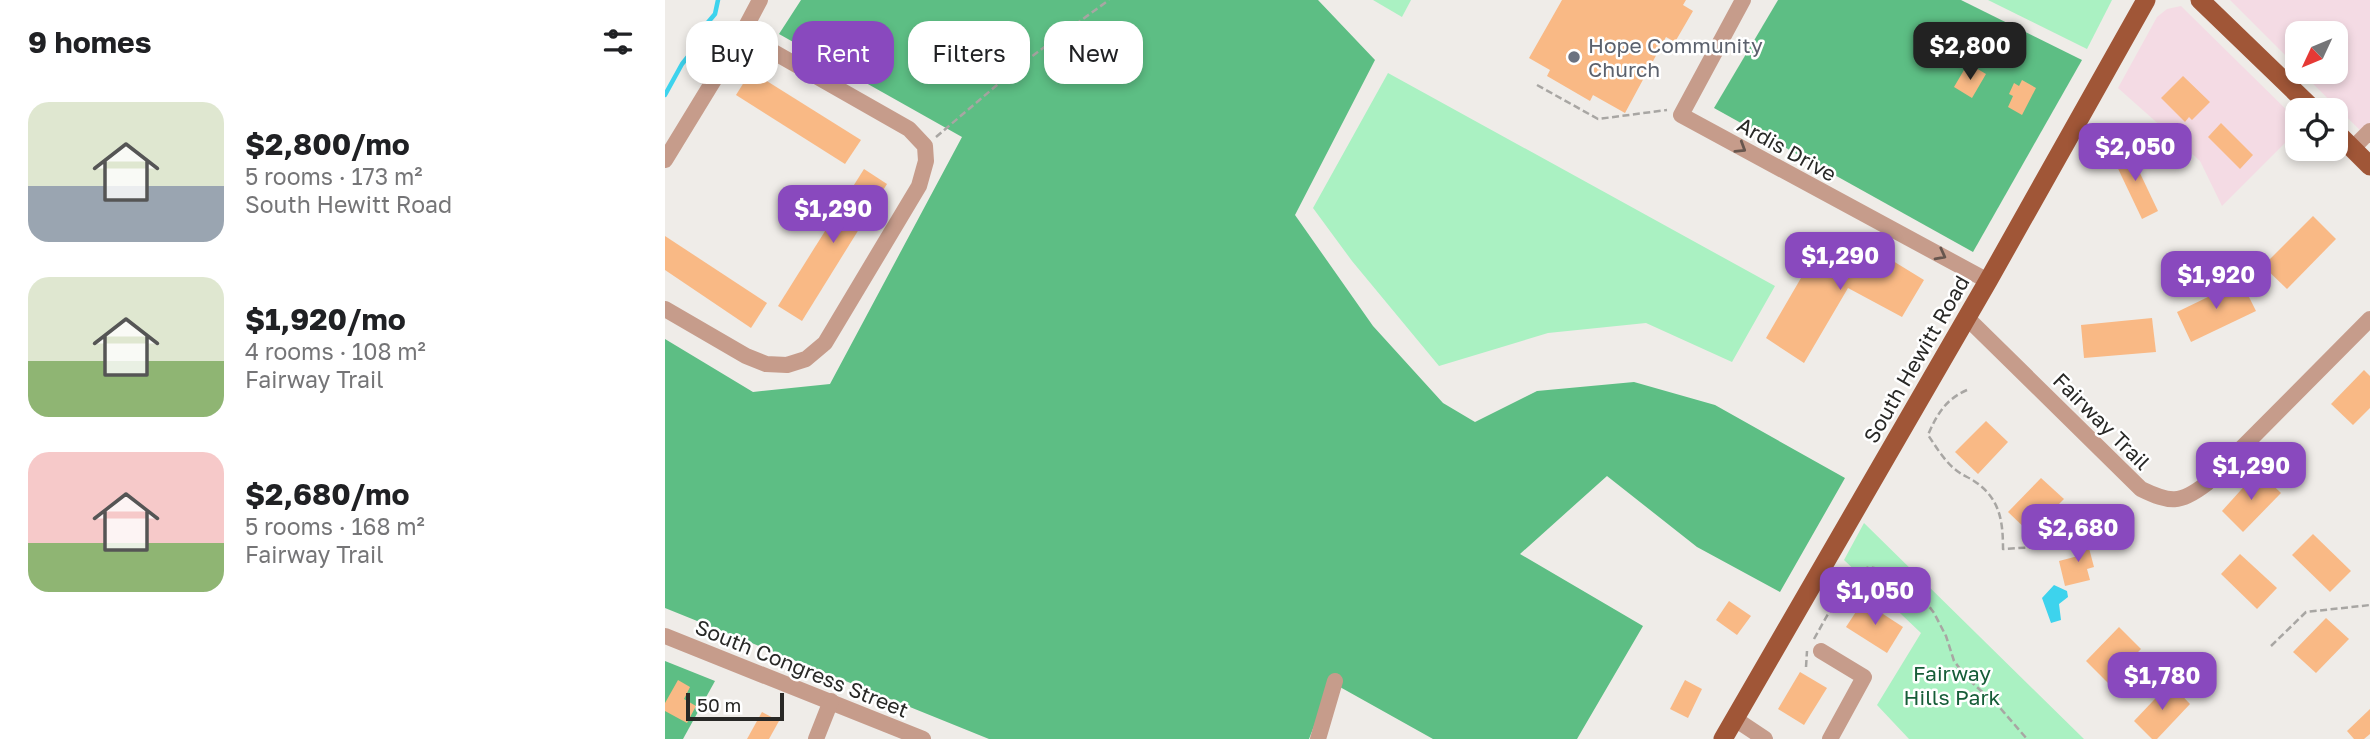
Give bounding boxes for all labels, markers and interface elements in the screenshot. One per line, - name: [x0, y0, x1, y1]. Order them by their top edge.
- chip: Buy: [686, 21, 778, 84]
- chip: Rent: [792, 21, 894, 84]
- chip: Filters: [908, 21, 1030, 84]
- chip: New: [1044, 21, 1143, 84]
- north arrow: [2285, 21, 2349, 84]
- map controls: [2285, 21, 2348, 161]
- pin: $2,800: [1913, 22, 2027, 82]
- icon: filters: [599, 23, 637, 61]
- text: 9 homes: [28, 24, 151, 60]
- text: $2,800: [1929, 31, 2011, 59]
- place label: Hope Community Church: [1588, 32, 1763, 82]
- marker: Hope Community Church: [1566, 49, 1582, 65]
- button: locate: [2285, 98, 2348, 161]
- street label: Ardis Drive: [1733, 111, 1841, 187]
- pin: $2,050: [2078, 124, 2192, 183]
- text: $2,800/mo: [245, 126, 410, 162]
- icon: home: [84, 130, 168, 214]
- text: $2,050: [2095, 132, 2175, 160]
- one-way arrow: [1733, 139, 1746, 152]
- text: 5 rooms · 173 m²: [245, 162, 423, 190]
- pin: $1,290: [776, 186, 890, 245]
- text: South Hewitt Road: [245, 190, 452, 218]
- text: $1,290: [794, 194, 872, 222]
- pin: $1,290: [1783, 232, 1897, 292]
- text: $1,290: [1801, 241, 1879, 269]
- one-way arrow: [1934, 247, 1946, 261]
- pin: $1,920: [2159, 252, 2273, 311]
- text: $1,920: [2177, 260, 2255, 288]
- street label: South Hewitt Road: [1857, 271, 1975, 447]
- text: $1,920/mo: [245, 301, 406, 337]
- icon: home: [84, 305, 168, 389]
- text: 4 rooms · 108 m²: [245, 337, 426, 365]
- text: Fairway Trail: [245, 365, 384, 393]
- street label: Fairway Trail: [2048, 367, 2156, 475]
- pin: $1,290: [2194, 442, 2308, 502]
- text: $1,290: [2212, 451, 2290, 479]
- text: $2,680/mo: [245, 476, 409, 512]
- icon: home: [84, 480, 168, 564]
- pin: $2,680: [2021, 504, 2135, 564]
- text: 5 rooms · 168 m²: [245, 512, 425, 540]
- text: $2,680: [2037, 513, 2119, 541]
- text: Fairway Trail: [245, 540, 384, 568]
- pin: $1,050: [1818, 568, 1932, 627]
- text: $1,050: [1836, 576, 1914, 604]
- street label: South Congress Street: [691, 613, 913, 723]
- pin: $1,780: [2105, 652, 2219, 712]
- park label: Fairway Hills Park: [1904, 660, 2001, 710]
- text: $1,780: [2124, 661, 2200, 689]
- scale bar: [686, 690, 784, 722]
- text: 50 m: [697, 693, 741, 716]

